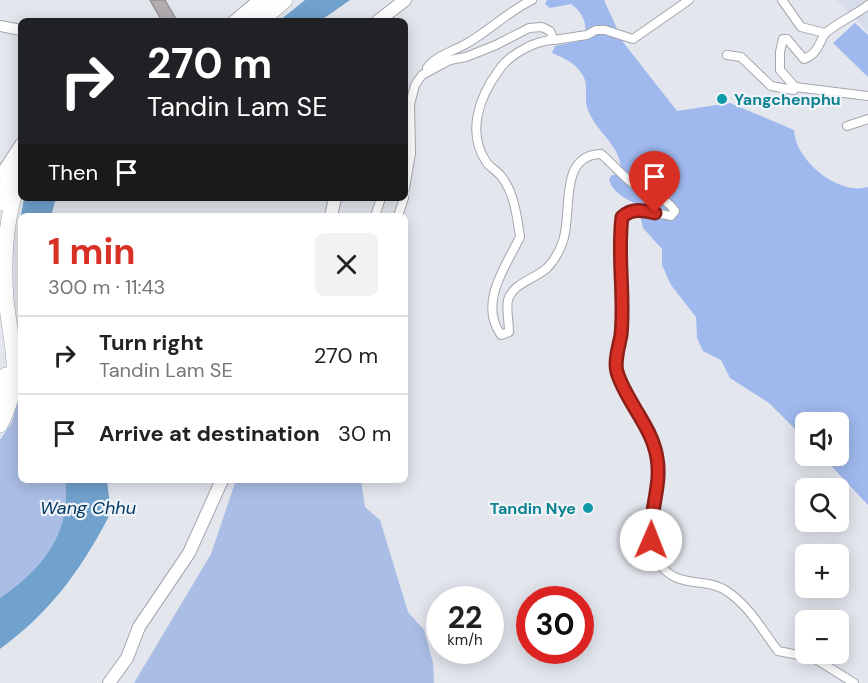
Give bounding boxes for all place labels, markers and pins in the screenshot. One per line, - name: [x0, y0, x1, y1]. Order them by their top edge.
- place label: Yangchenphu: [734, 89, 841, 110]
- marker: Yangchenphu: [715, 92, 729, 106]
- pin: [629, 151, 680, 213]
- place label: Tandin Nye: [490, 498, 576, 519]
- marker: Tandin Nye: [581, 501, 595, 515]

